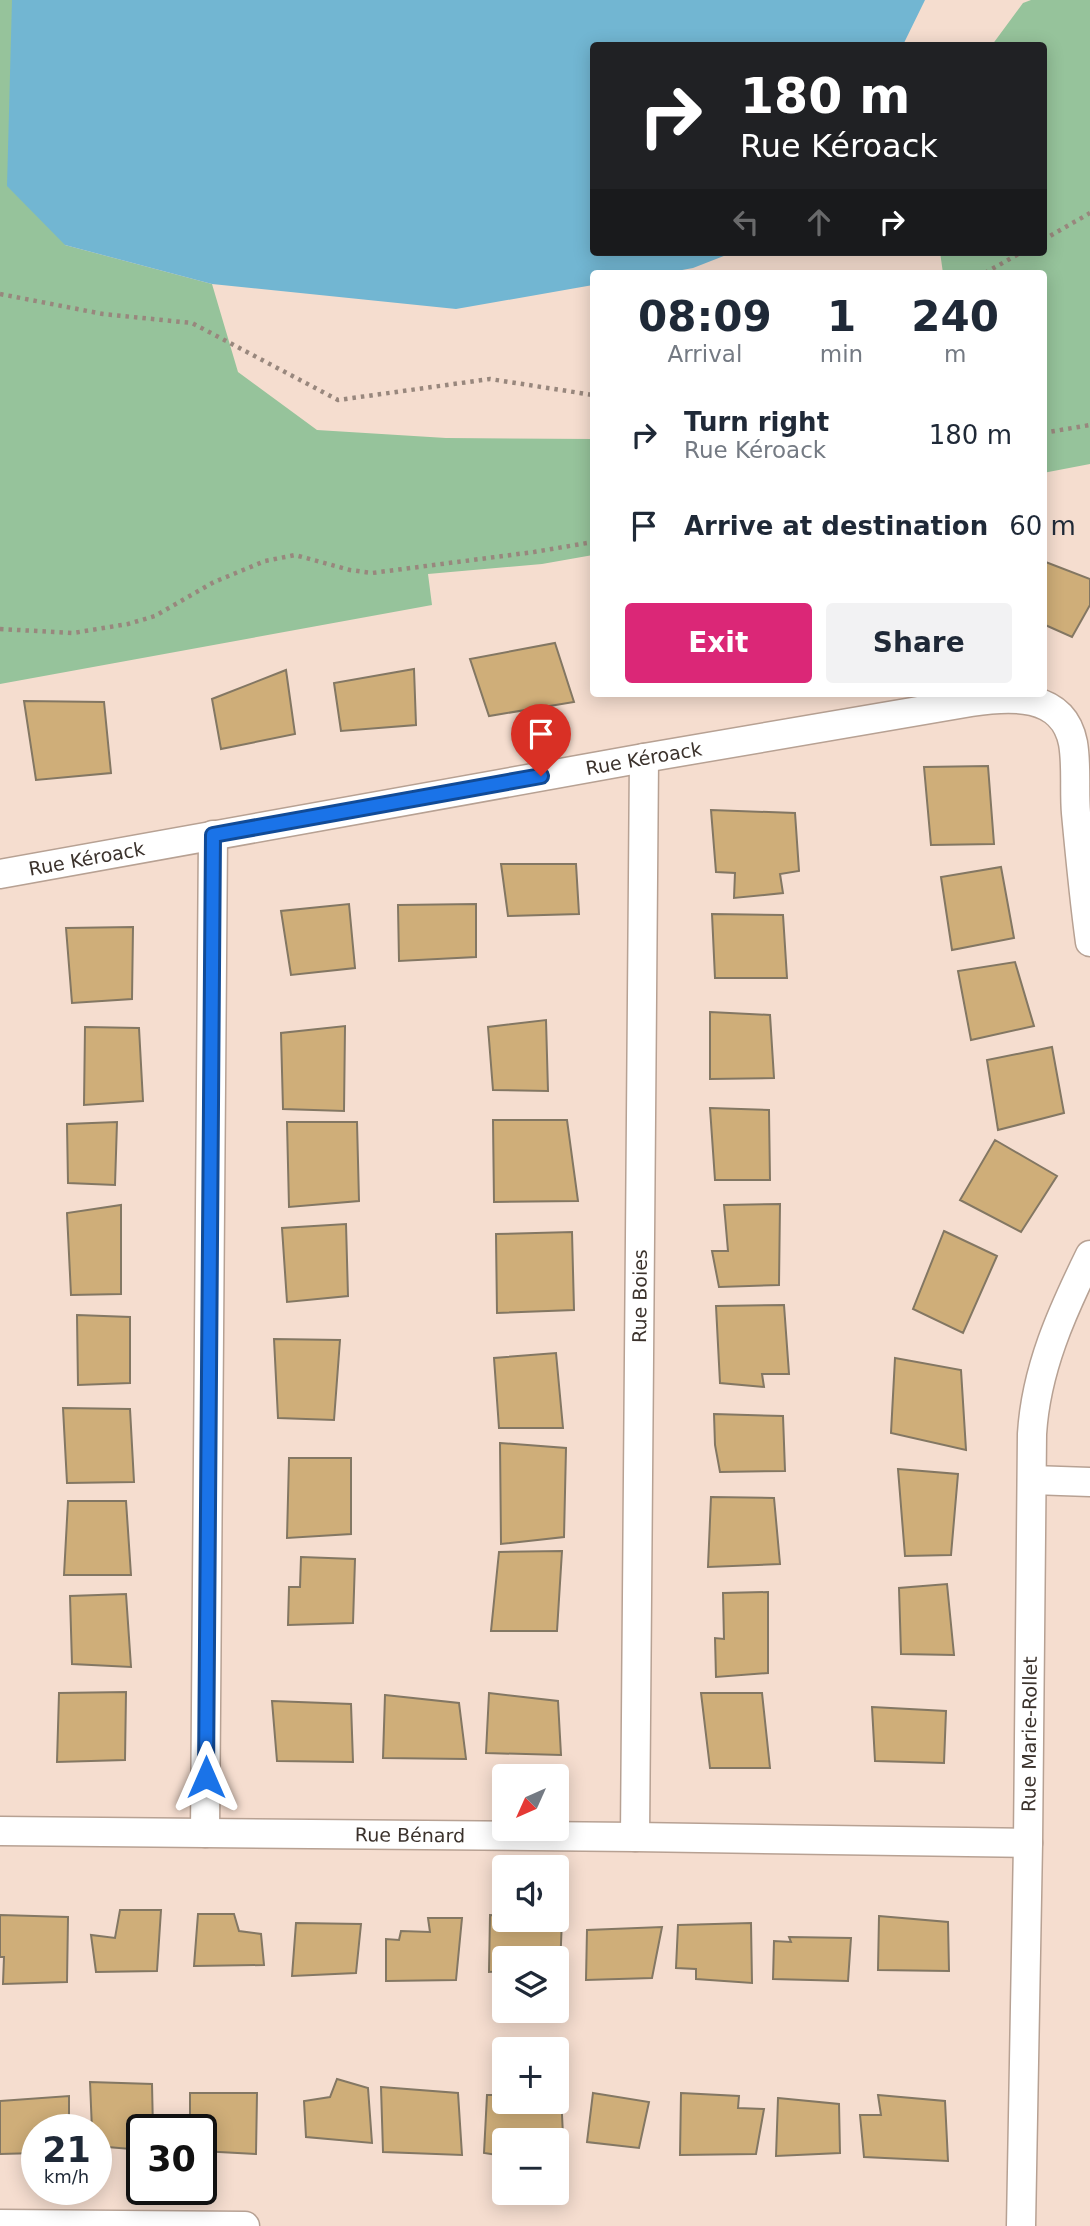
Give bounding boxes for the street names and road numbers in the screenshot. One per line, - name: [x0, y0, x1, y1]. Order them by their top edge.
- street label: Rue Kéroack: [584, 737, 703, 779]
- street label: Rue Kéroack: [27, 837, 146, 880]
- street label: Rue Boies: [628, 1249, 651, 1343]
- street label: Rue Marie-Rollet: [1017, 1656, 1041, 1812]
- street label: Rue Bénard: [355, 1823, 465, 1846]

